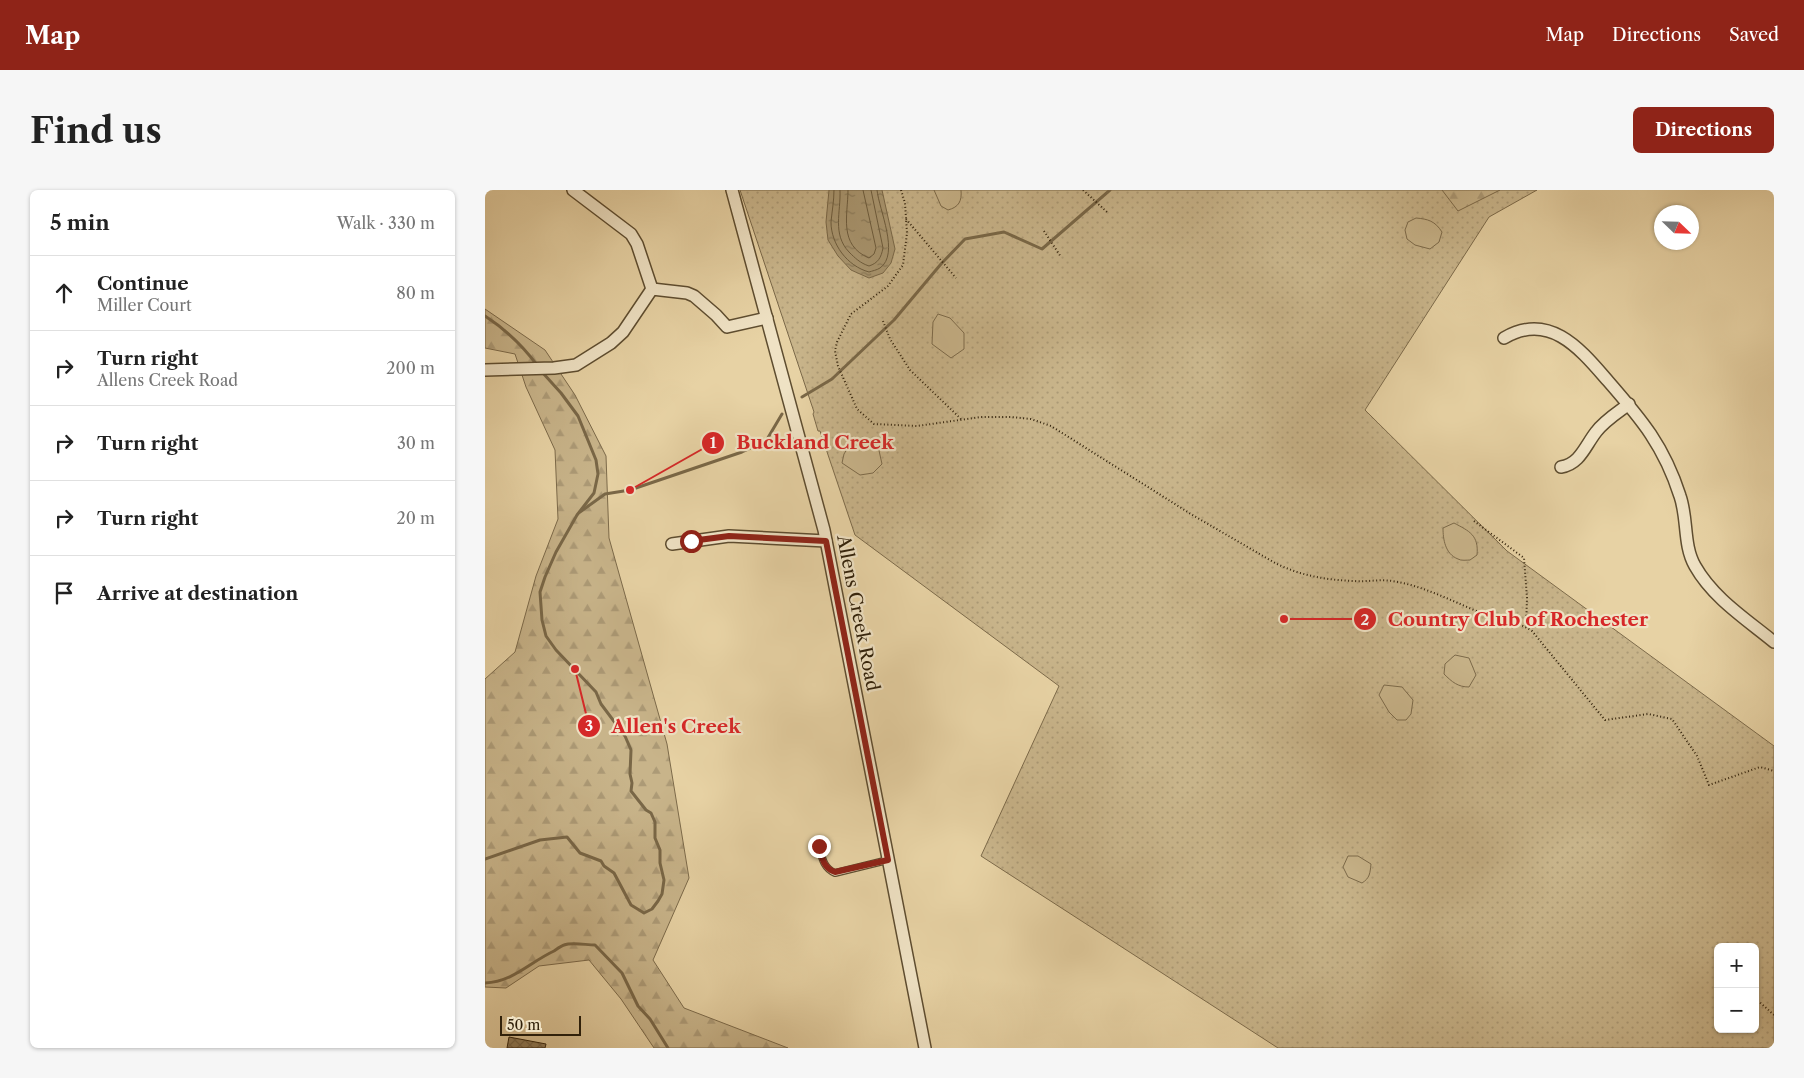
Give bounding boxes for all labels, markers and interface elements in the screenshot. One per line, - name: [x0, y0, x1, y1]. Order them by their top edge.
- text: Map: [25, 21, 80, 50]
- text: Map: [1545, 24, 1584, 46]
- text: Directions: [1612, 24, 1701, 46]
- text: Saved: [1729, 24, 1779, 46]
- button: Directions: [1633, 107, 1774, 153]
- text: Find us: [30, 109, 162, 152]
- north arrow: [1654, 205, 1699, 250]
- text: 5 min: [50, 210, 110, 235]
- text: Walk · 330 m: [337, 213, 435, 233]
- text: Continue: [97, 272, 189, 295]
- icon: ahead: [50, 279, 78, 307]
- text: 80 m: [396, 283, 435, 303]
- text: Miller Court: [97, 295, 192, 315]
- text: Turn right: [97, 347, 198, 370]
- icon: right: [50, 354, 78, 382]
- text: 200 m: [386, 358, 435, 378]
- text: Allens Creek Road: [97, 370, 238, 390]
- callout: Buckland Creek: [701, 426, 903, 460]
- icon: right: [50, 429, 78, 457]
- text: Buckland Creek: [736, 431, 894, 454]
- text: Turn right: [97, 432, 198, 455]
- text: 30 m: [397, 433, 435, 453]
- text: 1: [710, 433, 717, 452]
- icon: right: [50, 504, 78, 532]
- text: Turn right: [97, 507, 198, 530]
- text: 20 m: [396, 508, 435, 528]
- route start: [680, 530, 703, 553]
- street label: Allens Creek Road: [832, 532, 884, 693]
- icon: arrive: [50, 579, 78, 607]
- text: Arrive at destination: [97, 582, 298, 605]
- callout: Country Club of Rochester: [1352, 602, 1658, 636]
- text: Country Club of Rochester: [1388, 608, 1649, 631]
- text: 2: [1361, 610, 1370, 629]
- callout: Allen's Creek: [576, 709, 750, 743]
- text: Allen's Creek: [610, 715, 741, 738]
- text: 3: [585, 716, 593, 735]
- route end: [808, 835, 831, 858]
- map controls: [1714, 943, 1759, 1033]
- button: +: [1714, 943, 1759, 988]
- button: −: [1714, 988, 1759, 1033]
- scale bar: [500, 1013, 581, 1036]
- text: 50 m: [507, 1016, 540, 1034]

